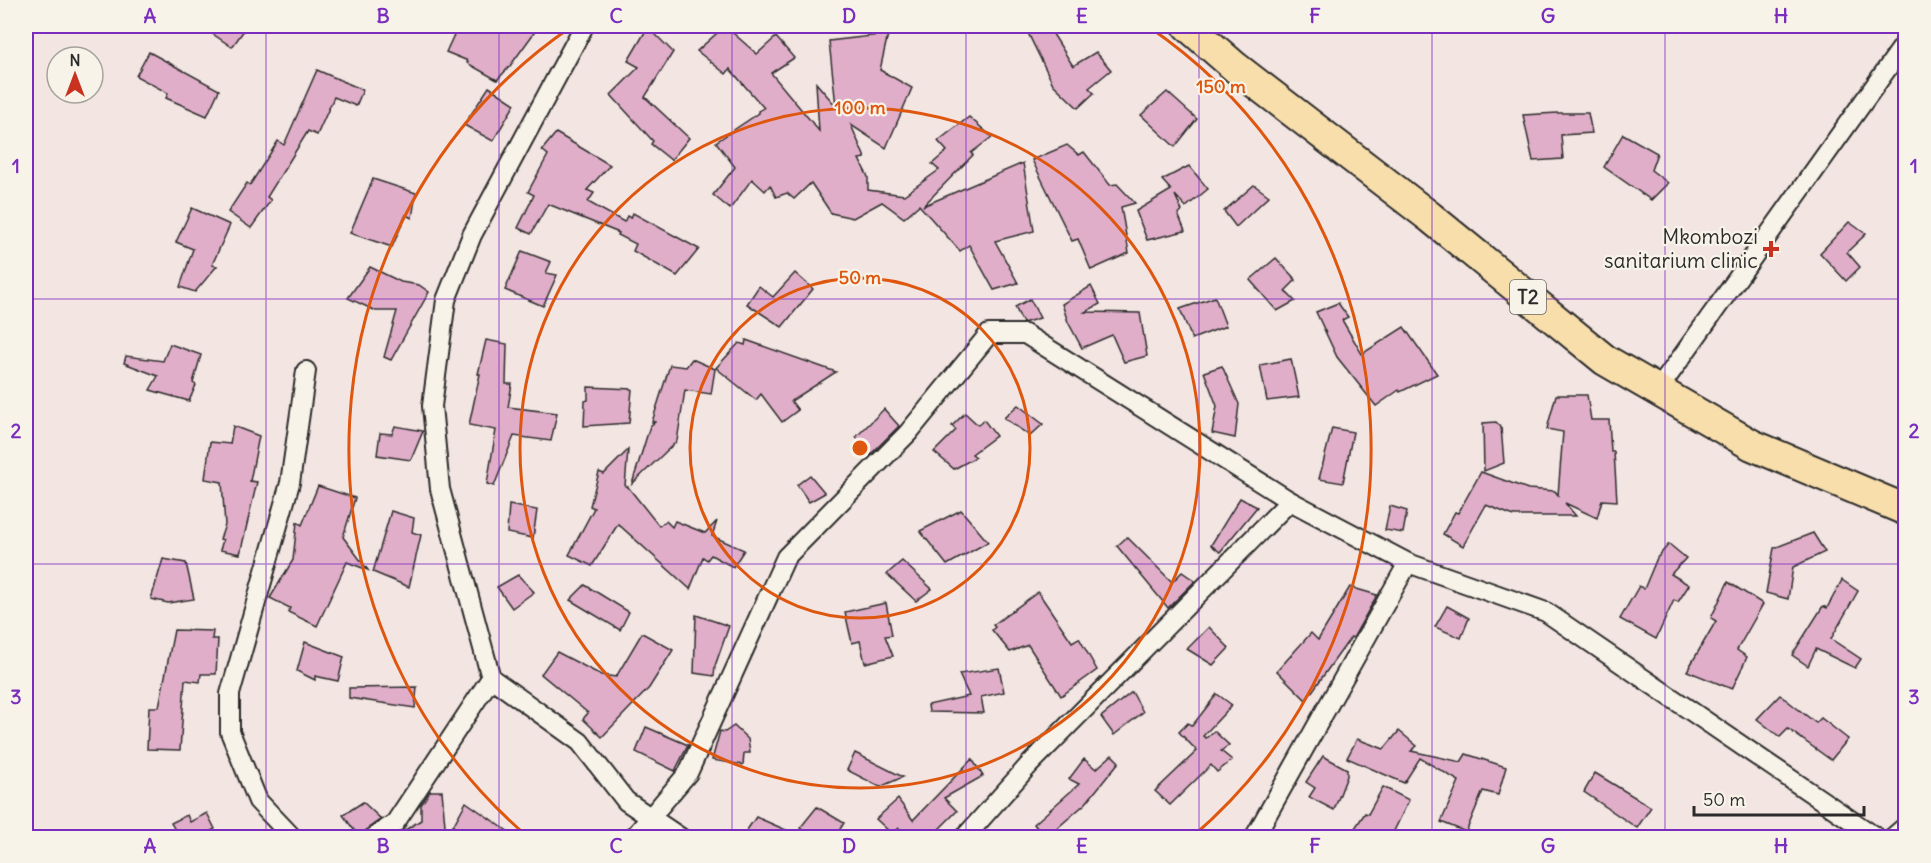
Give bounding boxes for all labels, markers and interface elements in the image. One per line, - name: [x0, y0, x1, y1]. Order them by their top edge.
- text: A: [144, 3, 157, 28]
- text: B: [376, 3, 390, 28]
- text: C: [609, 3, 623, 28]
- text: D: [842, 3, 856, 28]
- text: E: [1076, 3, 1088, 28]
- text: F: [1309, 3, 1321, 28]
- text: G: [1541, 3, 1555, 28]
- text: H: [1774, 3, 1788, 28]
- north arrow: [45, 45, 105, 105]
- text: N: [69, 50, 81, 70]
- text: 150 m: [1196, 75, 1246, 98]
- text: 100 m: [835, 96, 886, 119]
- text: 1: [12, 153, 20, 178]
- text: 1: [1910, 153, 1918, 178]
- place label: Mkombozi sanitarium clinic: [1604, 223, 1758, 274]
- marker: Mkombozi sanitarium clinic: [1762, 240, 1780, 258]
- text: 50 m: [839, 266, 881, 289]
- road number: T2: [1510, 280, 1546, 314]
- text: 2: [11, 418, 22, 443]
- text: 2: [1909, 418, 1920, 443]
- centre of rings: [850, 438, 870, 458]
- text: 3: [10, 684, 22, 709]
- text: 3: [1908, 684, 1920, 709]
- scale bar: [1694, 779, 1864, 817]
- text: 50 m: [1703, 788, 1745, 811]
- text: A: [144, 833, 157, 858]
- text: B: [376, 833, 390, 858]
- text: C: [609, 833, 623, 858]
- text: D: [842, 833, 856, 858]
- text: E: [1076, 833, 1088, 858]
- text: F: [1309, 833, 1321, 858]
- text: G: [1541, 833, 1555, 858]
- text: H: [1774, 833, 1788, 858]

